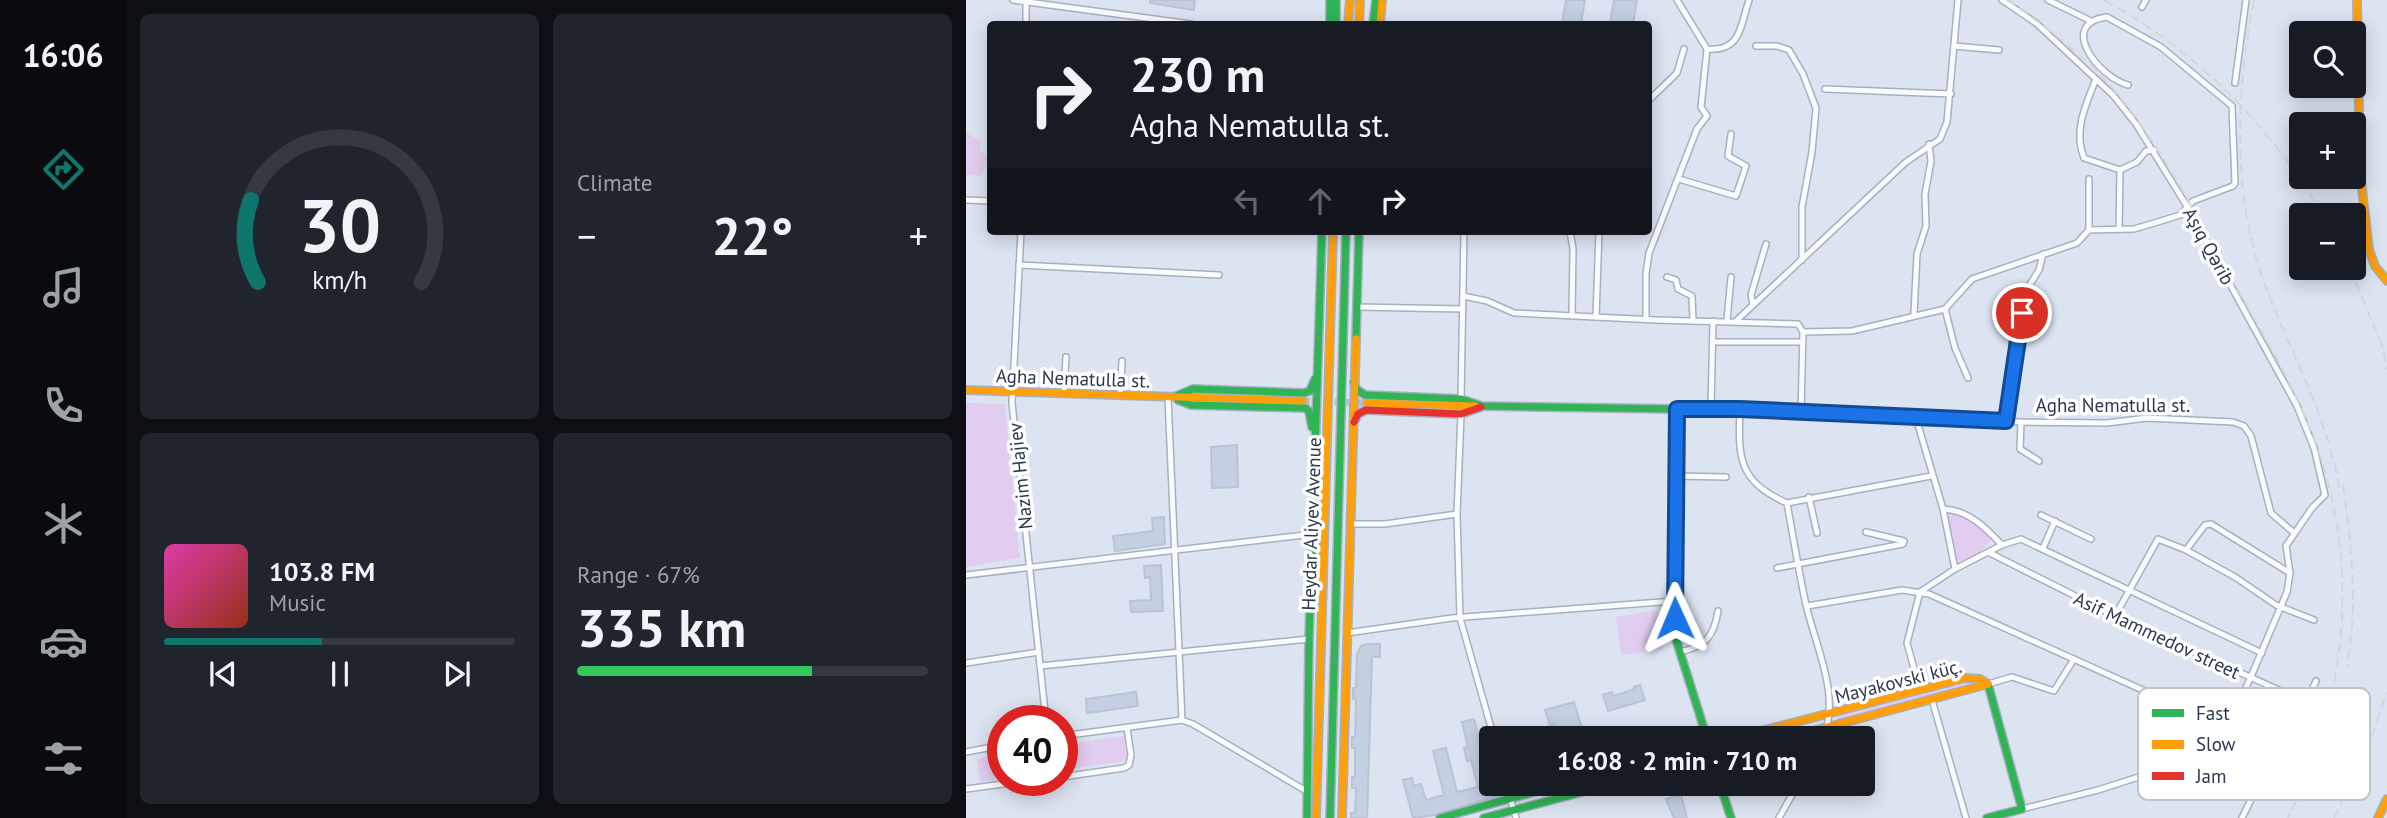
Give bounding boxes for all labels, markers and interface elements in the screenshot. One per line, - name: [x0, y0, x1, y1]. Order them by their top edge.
- map controls: [2289, 21, 2366, 280]
- button: search: [2289, 21, 2366, 98]
- text: 16:06: [22, 34, 104, 76]
- text: 230 m: [1130, 42, 1265, 106]
- icon: right: [1015, 49, 1106, 140]
- text: Agha Nematulla st.: [1130, 104, 1390, 146]
- button: +: [2289, 112, 2366, 189]
- icon: directions: [39, 145, 88, 194]
- text: Climate: [577, 168, 652, 197]
- text: 30: [298, 179, 381, 273]
- icon: left: [1228, 182, 1266, 220]
- icon: ahead: [1301, 182, 1339, 220]
- icon: right: [1374, 182, 1412, 220]
- text: 22°: [712, 202, 793, 269]
- street label: Aşıq Qərib: [2178, 203, 2240, 289]
- button: −: [2289, 203, 2366, 280]
- text: −: [577, 211, 596, 260]
- text: +: [909, 211, 928, 260]
- icon: music: [39, 263, 88, 312]
- text: km/h: [312, 264, 367, 296]
- pin: [1992, 283, 2052, 343]
- icon: arrive: [2003, 294, 2041, 332]
- street label: Agha Nematulla st.: [995, 363, 1151, 393]
- icon: phone: [39, 381, 88, 430]
- street label: Agha Nematulla st.: [2036, 393, 2190, 417]
- street label: Nazim Hajiev: [1002, 422, 1038, 530]
- street label: Heydar Aliyev Avenue: [1296, 437, 1326, 611]
- icon: climate: [39, 499, 88, 548]
- text: 103.8 FM: [269, 555, 375, 588]
- text: Range · 67%: [577, 560, 700, 589]
- position arrow: [1638, 581, 1712, 655]
- street label: Asif Mammedov street: [2070, 586, 2244, 684]
- text: Music: [269, 588, 326, 617]
- text: 335 km: [577, 594, 746, 661]
- icon: car: [39, 617, 88, 666]
- street label: Mayakovski küç.: [1832, 654, 1964, 708]
- icon: previous: [204, 655, 242, 693]
- icon: pause: [321, 655, 359, 693]
- icon: next: [438, 655, 476, 693]
- legend: [2138, 688, 2370, 800]
- text: Fast: [2196, 701, 2230, 725]
- speed limit sign: 40: [987, 705, 1078, 796]
- text: Slow: [2196, 732, 2236, 756]
- icon: filters: [39, 734, 88, 783]
- text: 16:08 · 2 min · 710 m: [1557, 744, 1797, 777]
- text: Jam: [2195, 764, 2226, 788]

